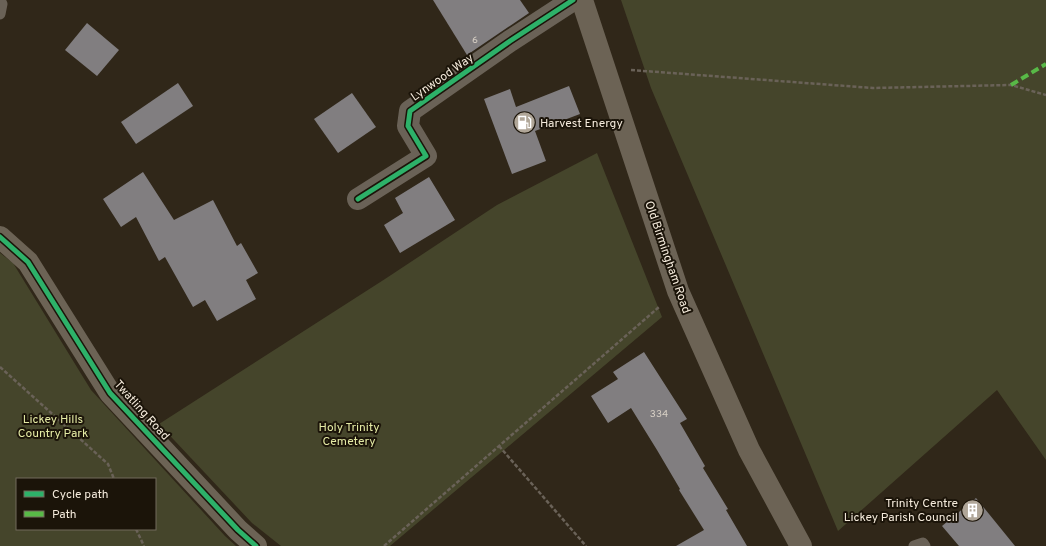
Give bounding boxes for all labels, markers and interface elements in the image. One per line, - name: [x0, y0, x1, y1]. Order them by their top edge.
- house number: 6: [472, 34, 478, 47]
- street label: Lynwood Way: [408, 50, 477, 105]
- fuel station icon: Harvest Energy: [512, 110, 538, 136]
- place label: Harvest Energy: [540, 116, 623, 132]
- street label: Old Birmingham Road: [640, 199, 694, 316]
- street label: Twatling Road: [110, 377, 173, 444]
- house number: 334: [650, 408, 668, 421]
- park label: Lickey Hills Country Park: [18, 412, 88, 442]
- park label: Holy Trinity Cemetery: [318, 420, 380, 450]
- legend: [16, 478, 156, 530]
- text: Cycle path: [52, 487, 109, 503]
- place label: Trinity Centre Lickey Parish Council: [844, 496, 958, 526]
- building icon: Trinity Centre Lickey Parish Council: [960, 497, 986, 523]
- text: Path: [52, 507, 77, 523]

